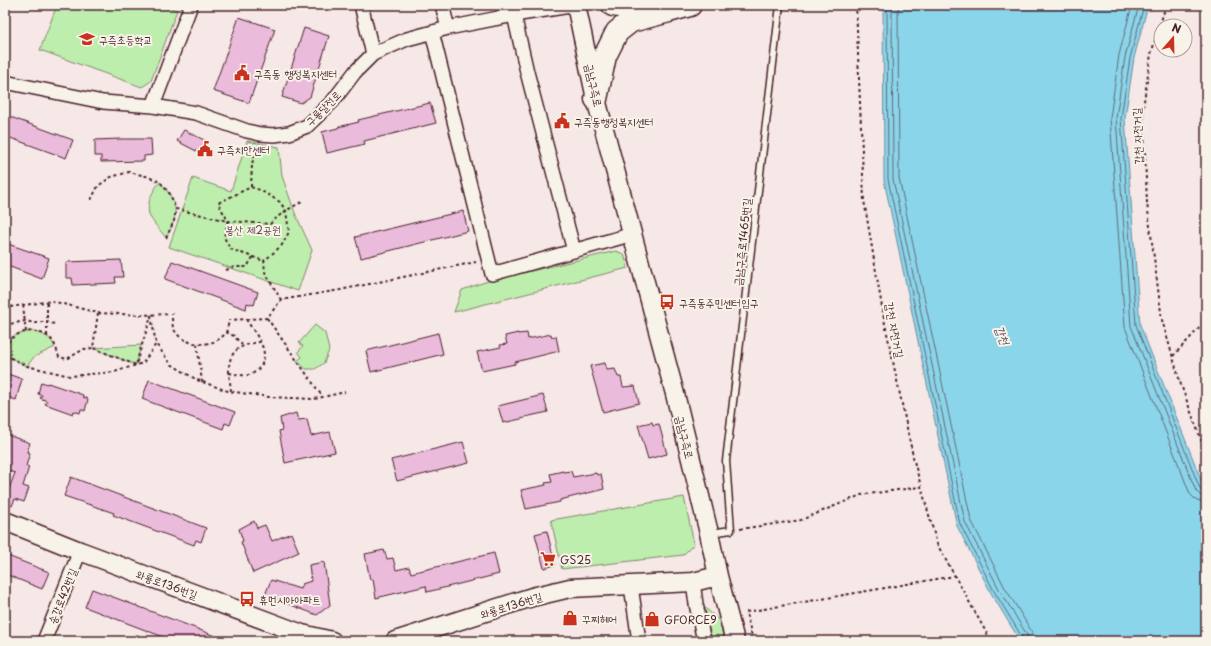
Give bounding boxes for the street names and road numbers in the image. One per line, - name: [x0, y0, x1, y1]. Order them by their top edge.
- street label: 금남구즉로: [581, 62, 607, 109]
- street label: 구룡달전로: [301, 86, 345, 130]
- street label: 갑천 자전거길: [1128, 107, 1146, 165]
- street label: 금남구즉로1465번길: [729, 197, 755, 287]
- street label: 갑천 자전거길: [881, 301, 909, 360]
- street label: 금남구즉로: [671, 413, 699, 461]
- street label: 송강로42번길: [43, 565, 81, 626]
- street label: 와룡로136번길: [134, 565, 200, 603]
- street label: 와룡로136번길: [478, 587, 544, 623]

